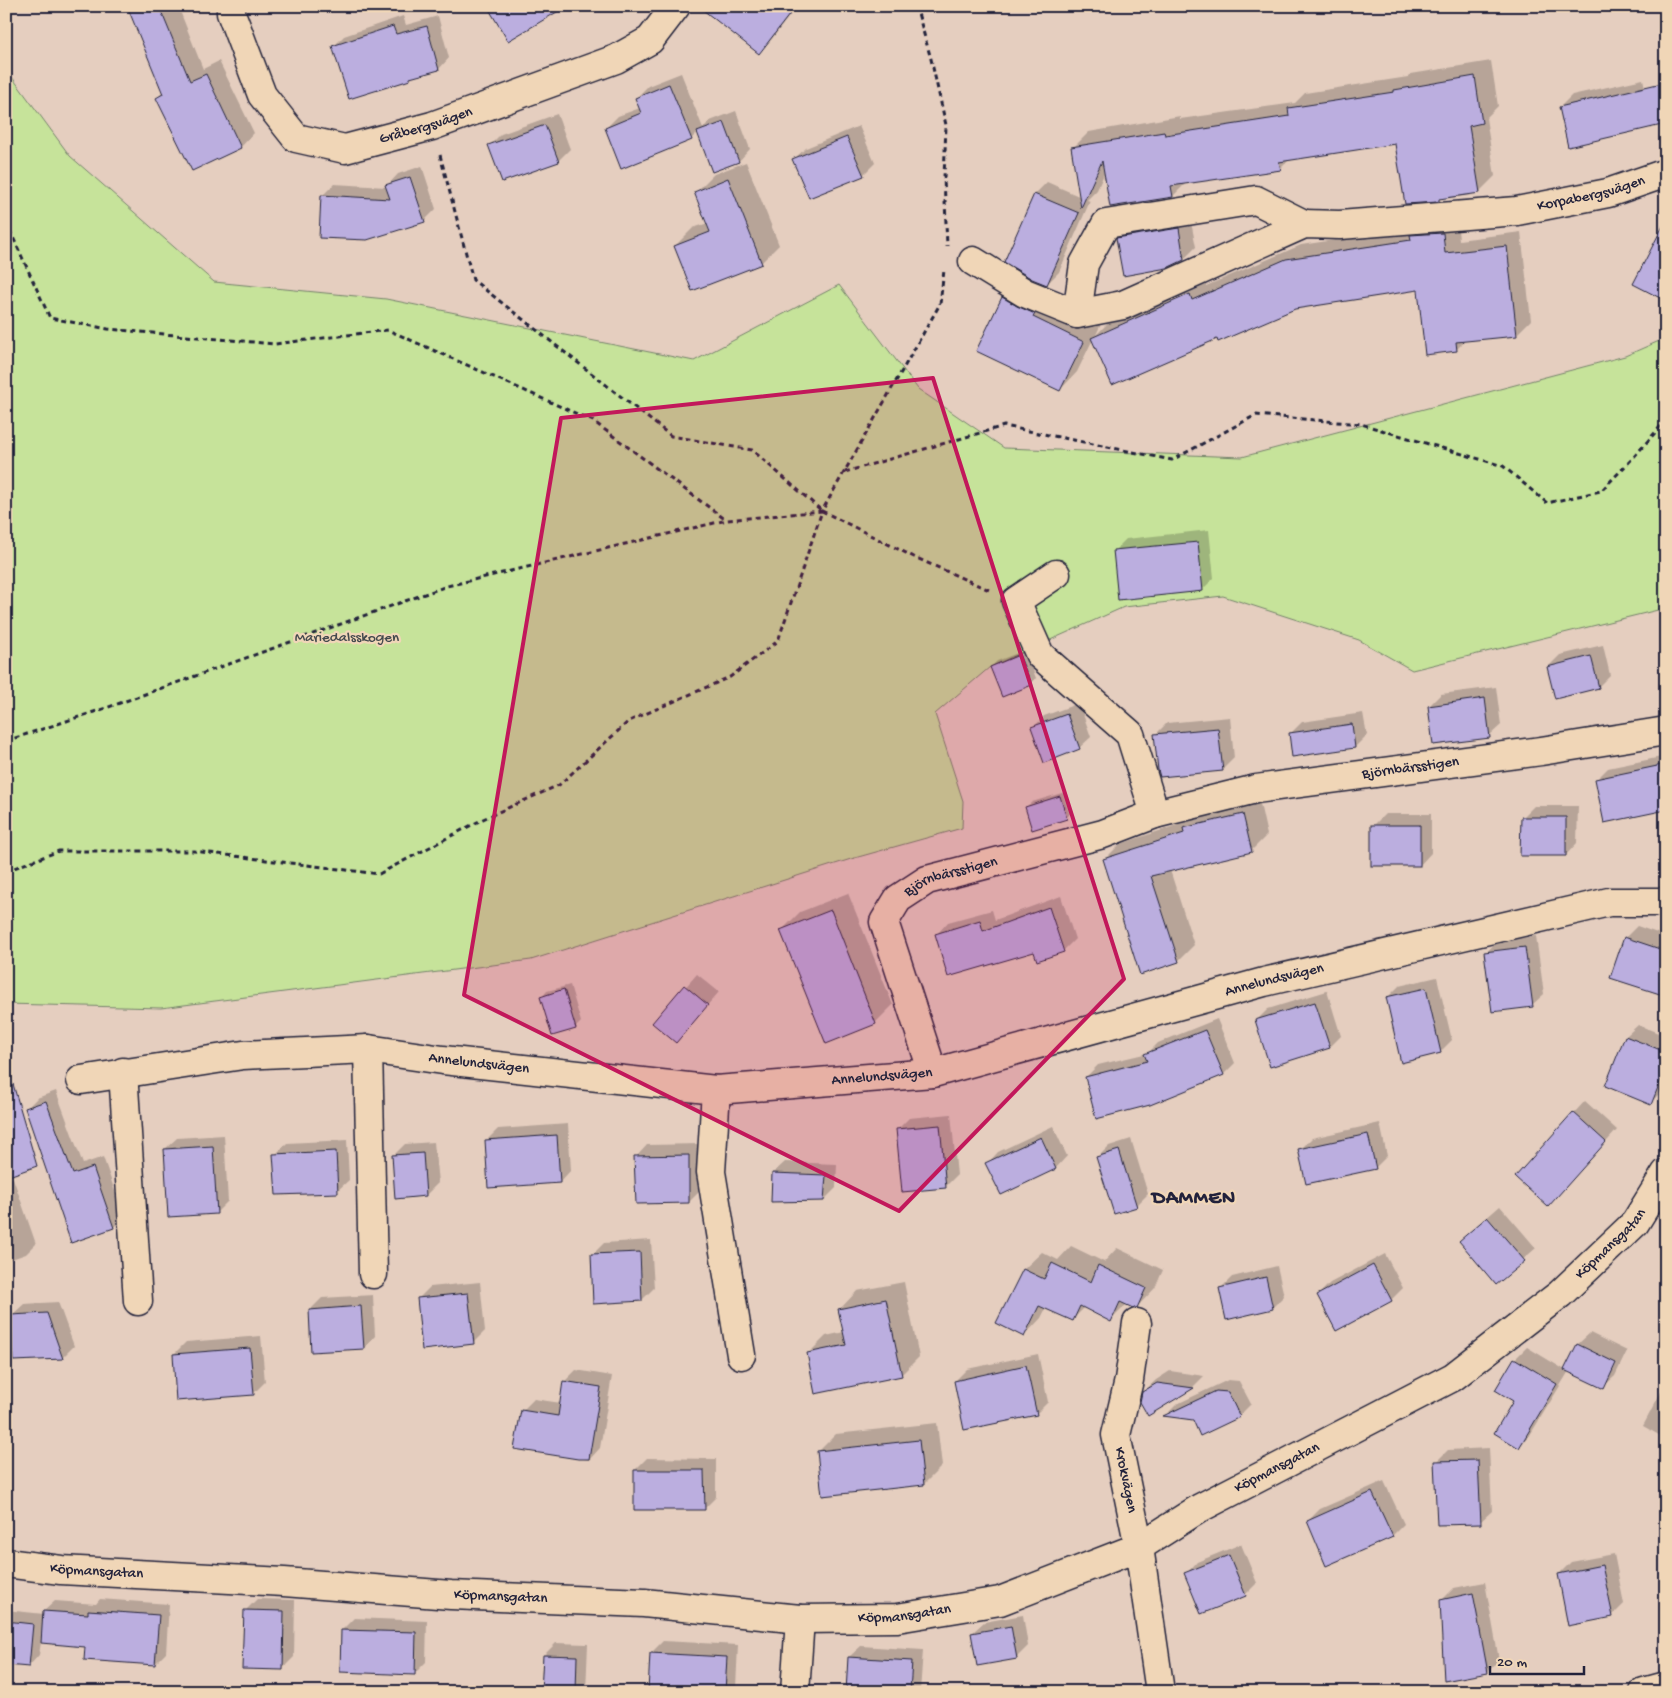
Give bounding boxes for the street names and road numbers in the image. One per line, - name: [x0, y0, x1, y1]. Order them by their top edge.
- street label: Gråbergsvägen: [378, 103, 475, 148]
- street label: Korpabergsvägen: [1536, 172, 1647, 216]
- street label: Björnbärsstigen: [1360, 753, 1460, 784]
- street label: Björnbärsstigen: [900, 853, 999, 902]
- street label: Annelundsvägen: [1223, 959, 1326, 1001]
- street label: Annelundsvägen: [427, 1049, 530, 1078]
- street label: Annelundsvägen: [831, 1064, 933, 1090]
- street label: Köpmansgatan: [1572, 1205, 1651, 1284]
- street label: Köpmansgatan: [1231, 1439, 1323, 1498]
- street label: Krokvägen: [1110, 1446, 1141, 1514]
- street label: Köpmansgatan: [49, 1560, 144, 1583]
- street label: Köpmansgatan: [454, 1586, 548, 1608]
- street label: Köpmansgatan: [858, 1600, 952, 1627]

